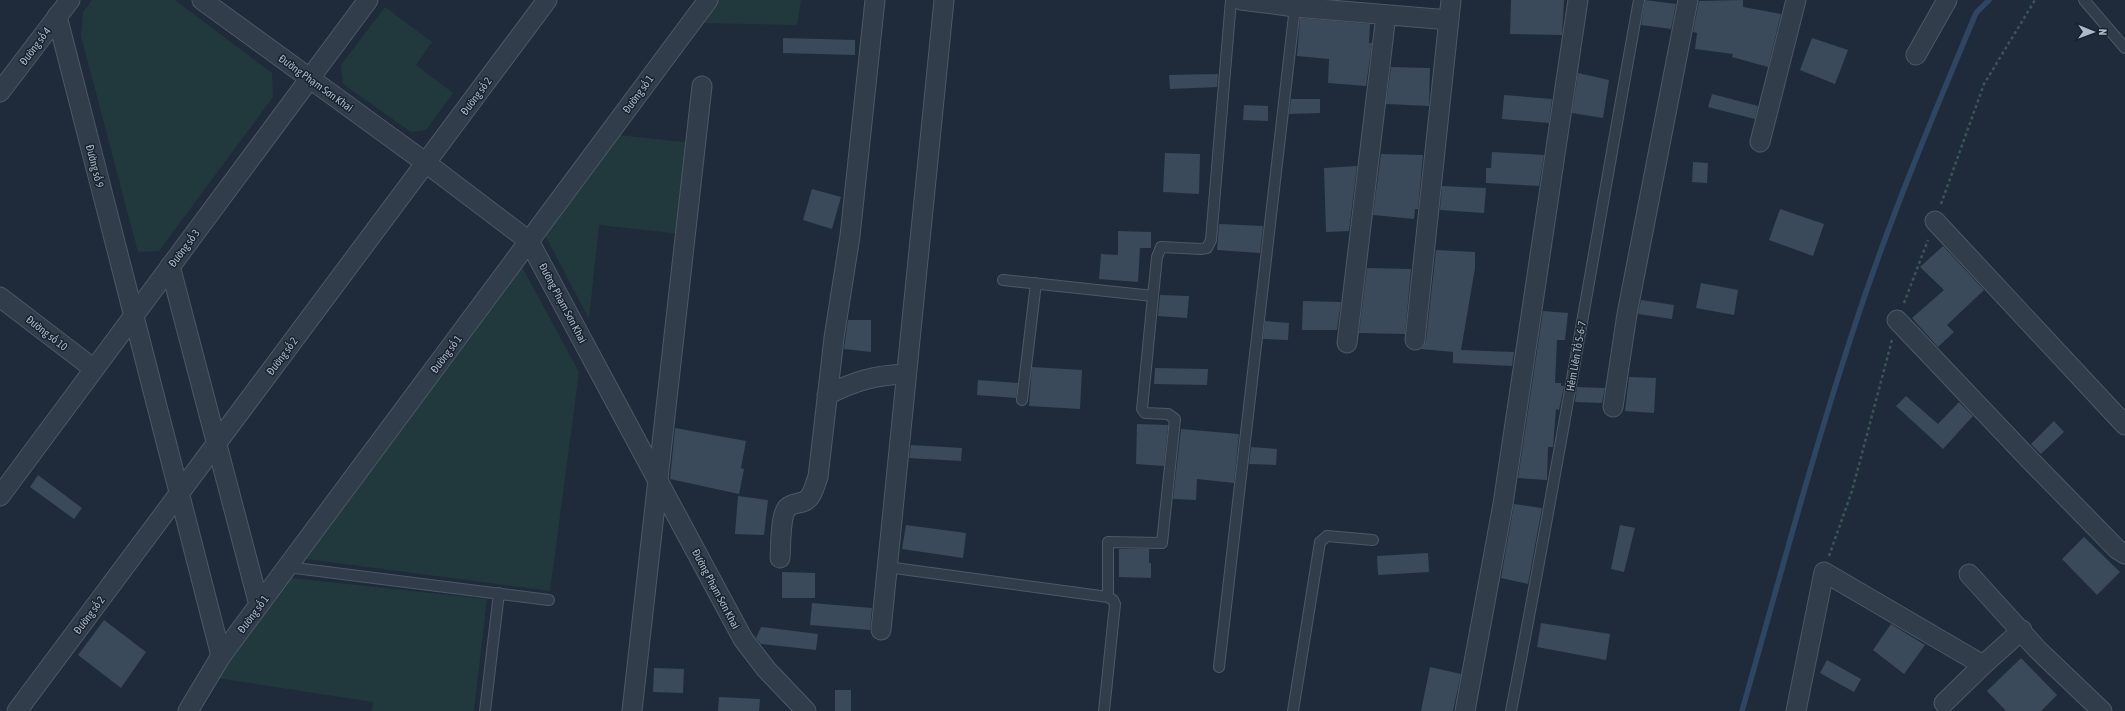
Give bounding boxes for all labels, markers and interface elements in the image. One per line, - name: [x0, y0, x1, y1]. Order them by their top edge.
- north arrow: [2073, 12, 2113, 52]
- street label: Đường số 4: [17, 25, 53, 67]
- text: N: [2097, 29, 2109, 36]
- street label: Đường Phạm Sơn Khai: [276, 52, 355, 115]
- street label: Đường số 1: [620, 73, 656, 115]
- street label: Đường số 2: [458, 75, 494, 117]
- street label: Đường số 9: [84, 143, 106, 189]
- street label: Đường số 3: [166, 227, 202, 269]
- street label: Đường Phạm Sơn Khai: [536, 261, 589, 345]
- street label: Đường số 10: [24, 313, 70, 353]
- street label: Hẻm Liên Tổ 5-6-7: [1563, 320, 1588, 392]
- street label: Đường số 1: [428, 333, 464, 375]
- street label: Đường số 2: [264, 335, 300, 377]
- street label: Đường Phạm Sơn Khai: [689, 547, 742, 631]
- street label: Đường số 1: [235, 593, 271, 635]
- street label: Đường số 2: [71, 594, 107, 636]

